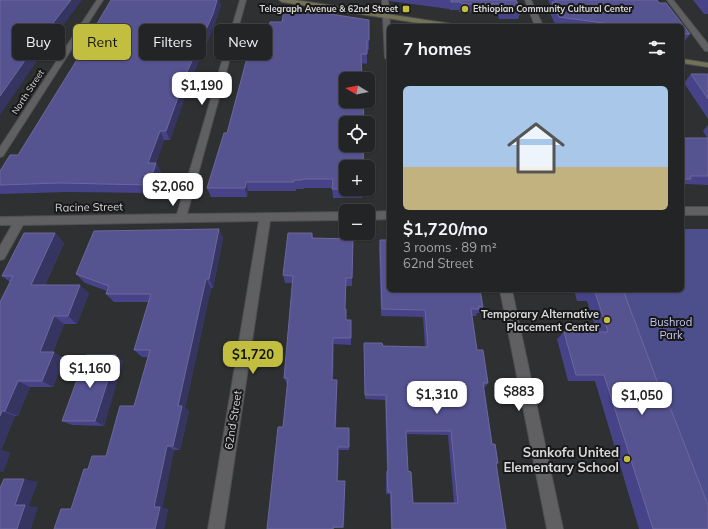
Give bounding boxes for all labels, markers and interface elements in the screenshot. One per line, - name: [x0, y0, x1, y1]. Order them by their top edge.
- place label: Telegraph Avenue & 62nd Street: [260, 3, 399, 14]
- place label: Ethiopian Community Cultural Center: [473, 3, 632, 15]
- marker: Telegraph Avenue & 62nd Street: [401, 4, 411, 14]
- marker: Ethiopian Community Cultural Center: [460, 4, 470, 14]
- chip: Buy: [12, 24, 65, 60]
- chip: Rent: [73, 24, 131, 60]
- chip: Filters: [139, 24, 206, 60]
- chip: New: [214, 24, 272, 60]
- icon: filters: [646, 37, 668, 59]
- text: 7 homes: [403, 38, 471, 59]
- street label: North Street: [9, 67, 46, 116]
- pin: $1,190: [169, 72, 235, 106]
- north arrow: [339, 72, 375, 108]
- map controls: [339, 72, 375, 240]
- text: $1,190: [181, 77, 223, 93]
- icon: home: [500, 112, 572, 184]
- button: locate: [339, 116, 375, 152]
- button: +: [339, 160, 375, 196]
- pin: $2,060: [140, 173, 206, 207]
- text: $2,060: [152, 178, 194, 194]
- street label: Racine Street: [55, 199, 123, 215]
- button: −: [339, 204, 375, 240]
- text: $1,720/mo: [403, 218, 488, 239]
- text: 3 rooms · 89 m²: [403, 239, 497, 255]
- text: 62nd Street: [403, 255, 473, 271]
- place label: Temporary Alternative Placement Center: [481, 307, 600, 334]
- marker: Temporary Alternative Placement Center: [602, 315, 612, 325]
- park label: Bushrod Park: [650, 315, 692, 342]
- pin: $1,720: [220, 341, 286, 375]
- text: $1,720: [232, 346, 274, 362]
- pin: $1,160: [57, 355, 123, 389]
- text: $1,160: [69, 360, 111, 376]
- pin: $883: [495, 378, 543, 412]
- pin: $1,310: [404, 381, 470, 415]
- pin: $1,050: [609, 382, 675, 416]
- text: $883: [503, 383, 535, 399]
- text: $1,310: [416, 386, 458, 402]
- text: $1,050: [621, 387, 663, 403]
- street label: 62nd Street: [221, 389, 245, 451]
- place label: Sankofa United Elementary School: [503, 444, 619, 476]
- marker: Sankofa United Elementary School: [622, 454, 632, 464]

